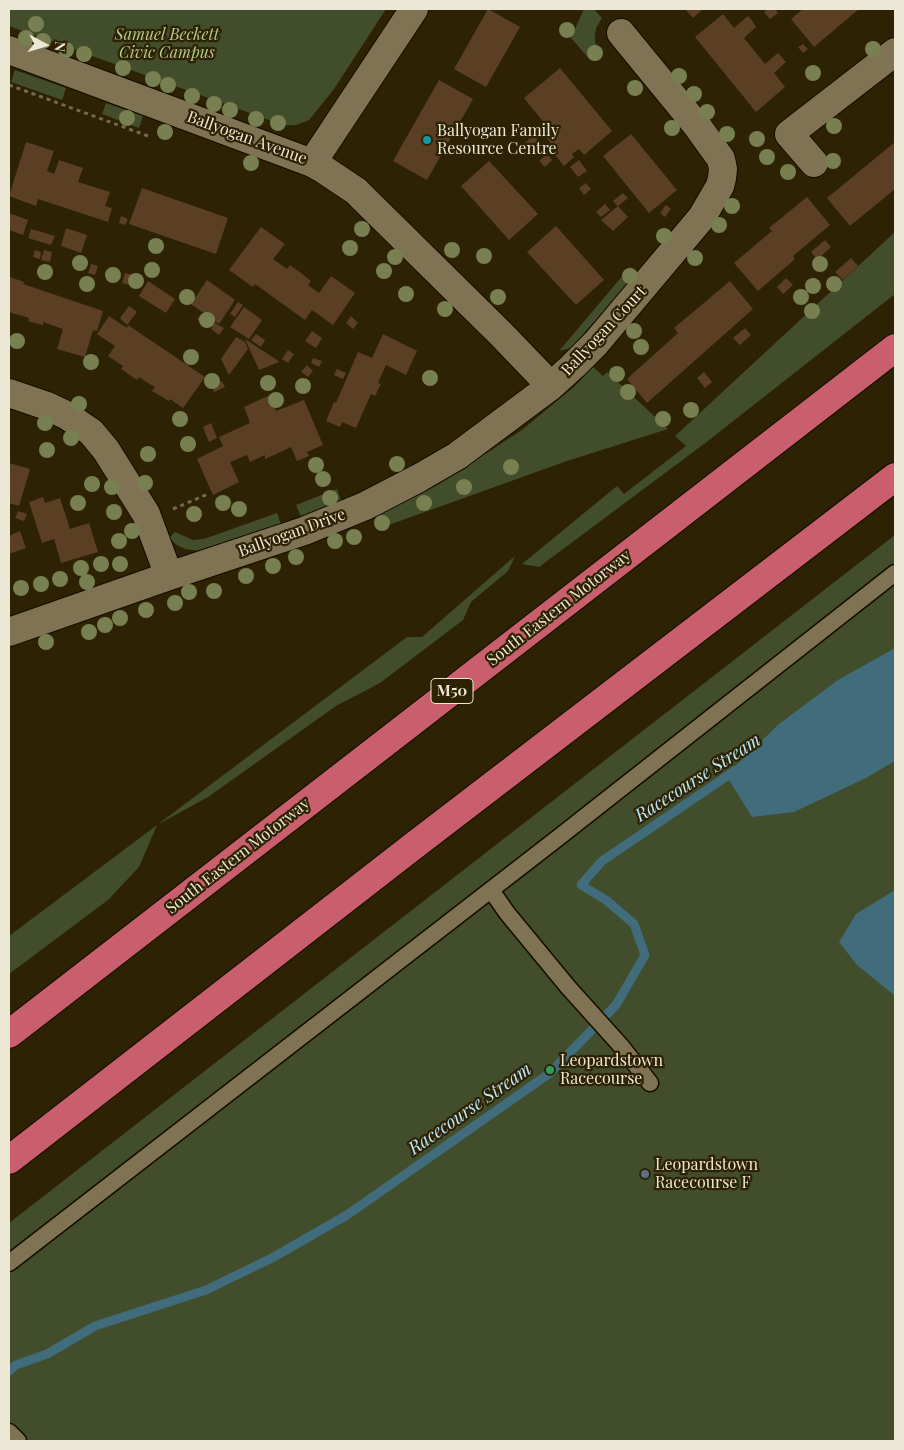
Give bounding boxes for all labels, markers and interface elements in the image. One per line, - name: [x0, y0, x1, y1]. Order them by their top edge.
- north arrow: [20, 20, 70, 70]
- park label: Samuel Beckett Civic Campus: [115, 25, 219, 63]
- text: N: [50, 41, 70, 53]
- street label: Ballyogan Avenue: [184, 107, 310, 169]
- place label: Ballyogan Family Resource Centre: [437, 121, 559, 159]
- marker: Ballyogan Family Resource Centre: [421, 134, 433, 146]
- street label: Ballyogan Court: [558, 282, 650, 380]
- street label: Ballyogan Drive: [236, 505, 348, 561]
- street label: South Eastern Motorway: [483, 546, 635, 670]
- road number: M50: [431, 678, 473, 704]
- water label: Racecourse Stream: [631, 729, 765, 827]
- street label: South Eastern Motorway: [162, 794, 314, 918]
- place label: Leopardstown Racecourse: [560, 1051, 663, 1089]
- water label: Racecourse Stream: [404, 1058, 536, 1160]
- marker: Leopardstown Racecourse: [544, 1064, 556, 1076]
- place label: Leopardstown Racecourse F: [655, 1155, 758, 1193]
- marker: Leopardstown Racecourse F: [639, 1168, 651, 1180]

